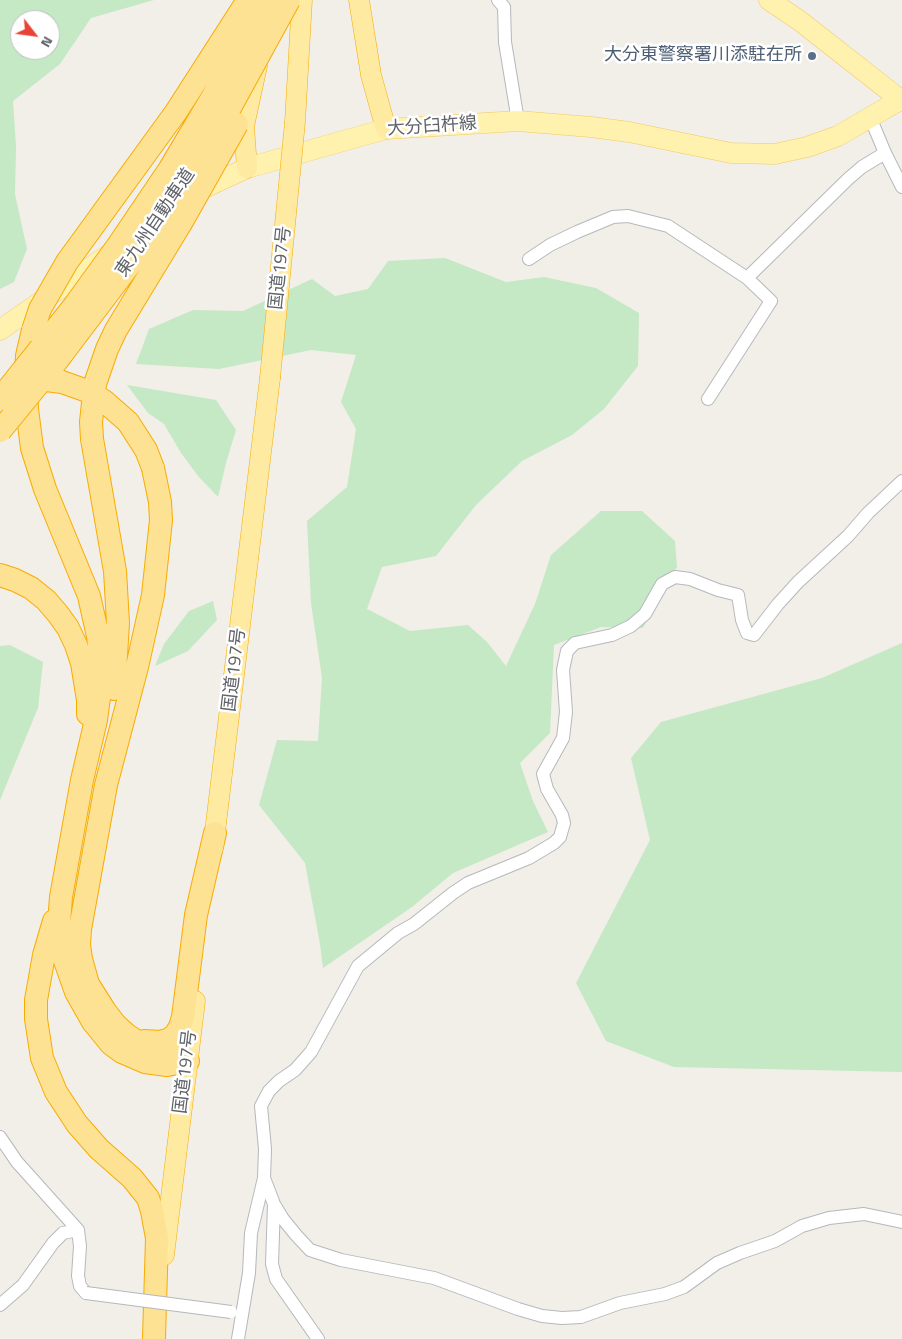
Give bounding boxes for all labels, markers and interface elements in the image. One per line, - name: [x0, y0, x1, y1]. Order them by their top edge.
- north arrow: [10, 10, 60, 60]
- text: N: [36, 33, 59, 52]
- place label: 大分東警察署川添駐在所: [604, 45, 802, 67]
- marker: 大分東警察署川添駐在所: [806, 50, 818, 62]
- street label: 大分臼杵線: [386, 113, 478, 141]
- street label: 東九州自動車道: [112, 165, 200, 281]
- street label: 国道197号: [266, 225, 296, 311]
- street label: 国道197号: [219, 627, 251, 713]
- street label: 国道197号: [170, 1029, 202, 1115]

